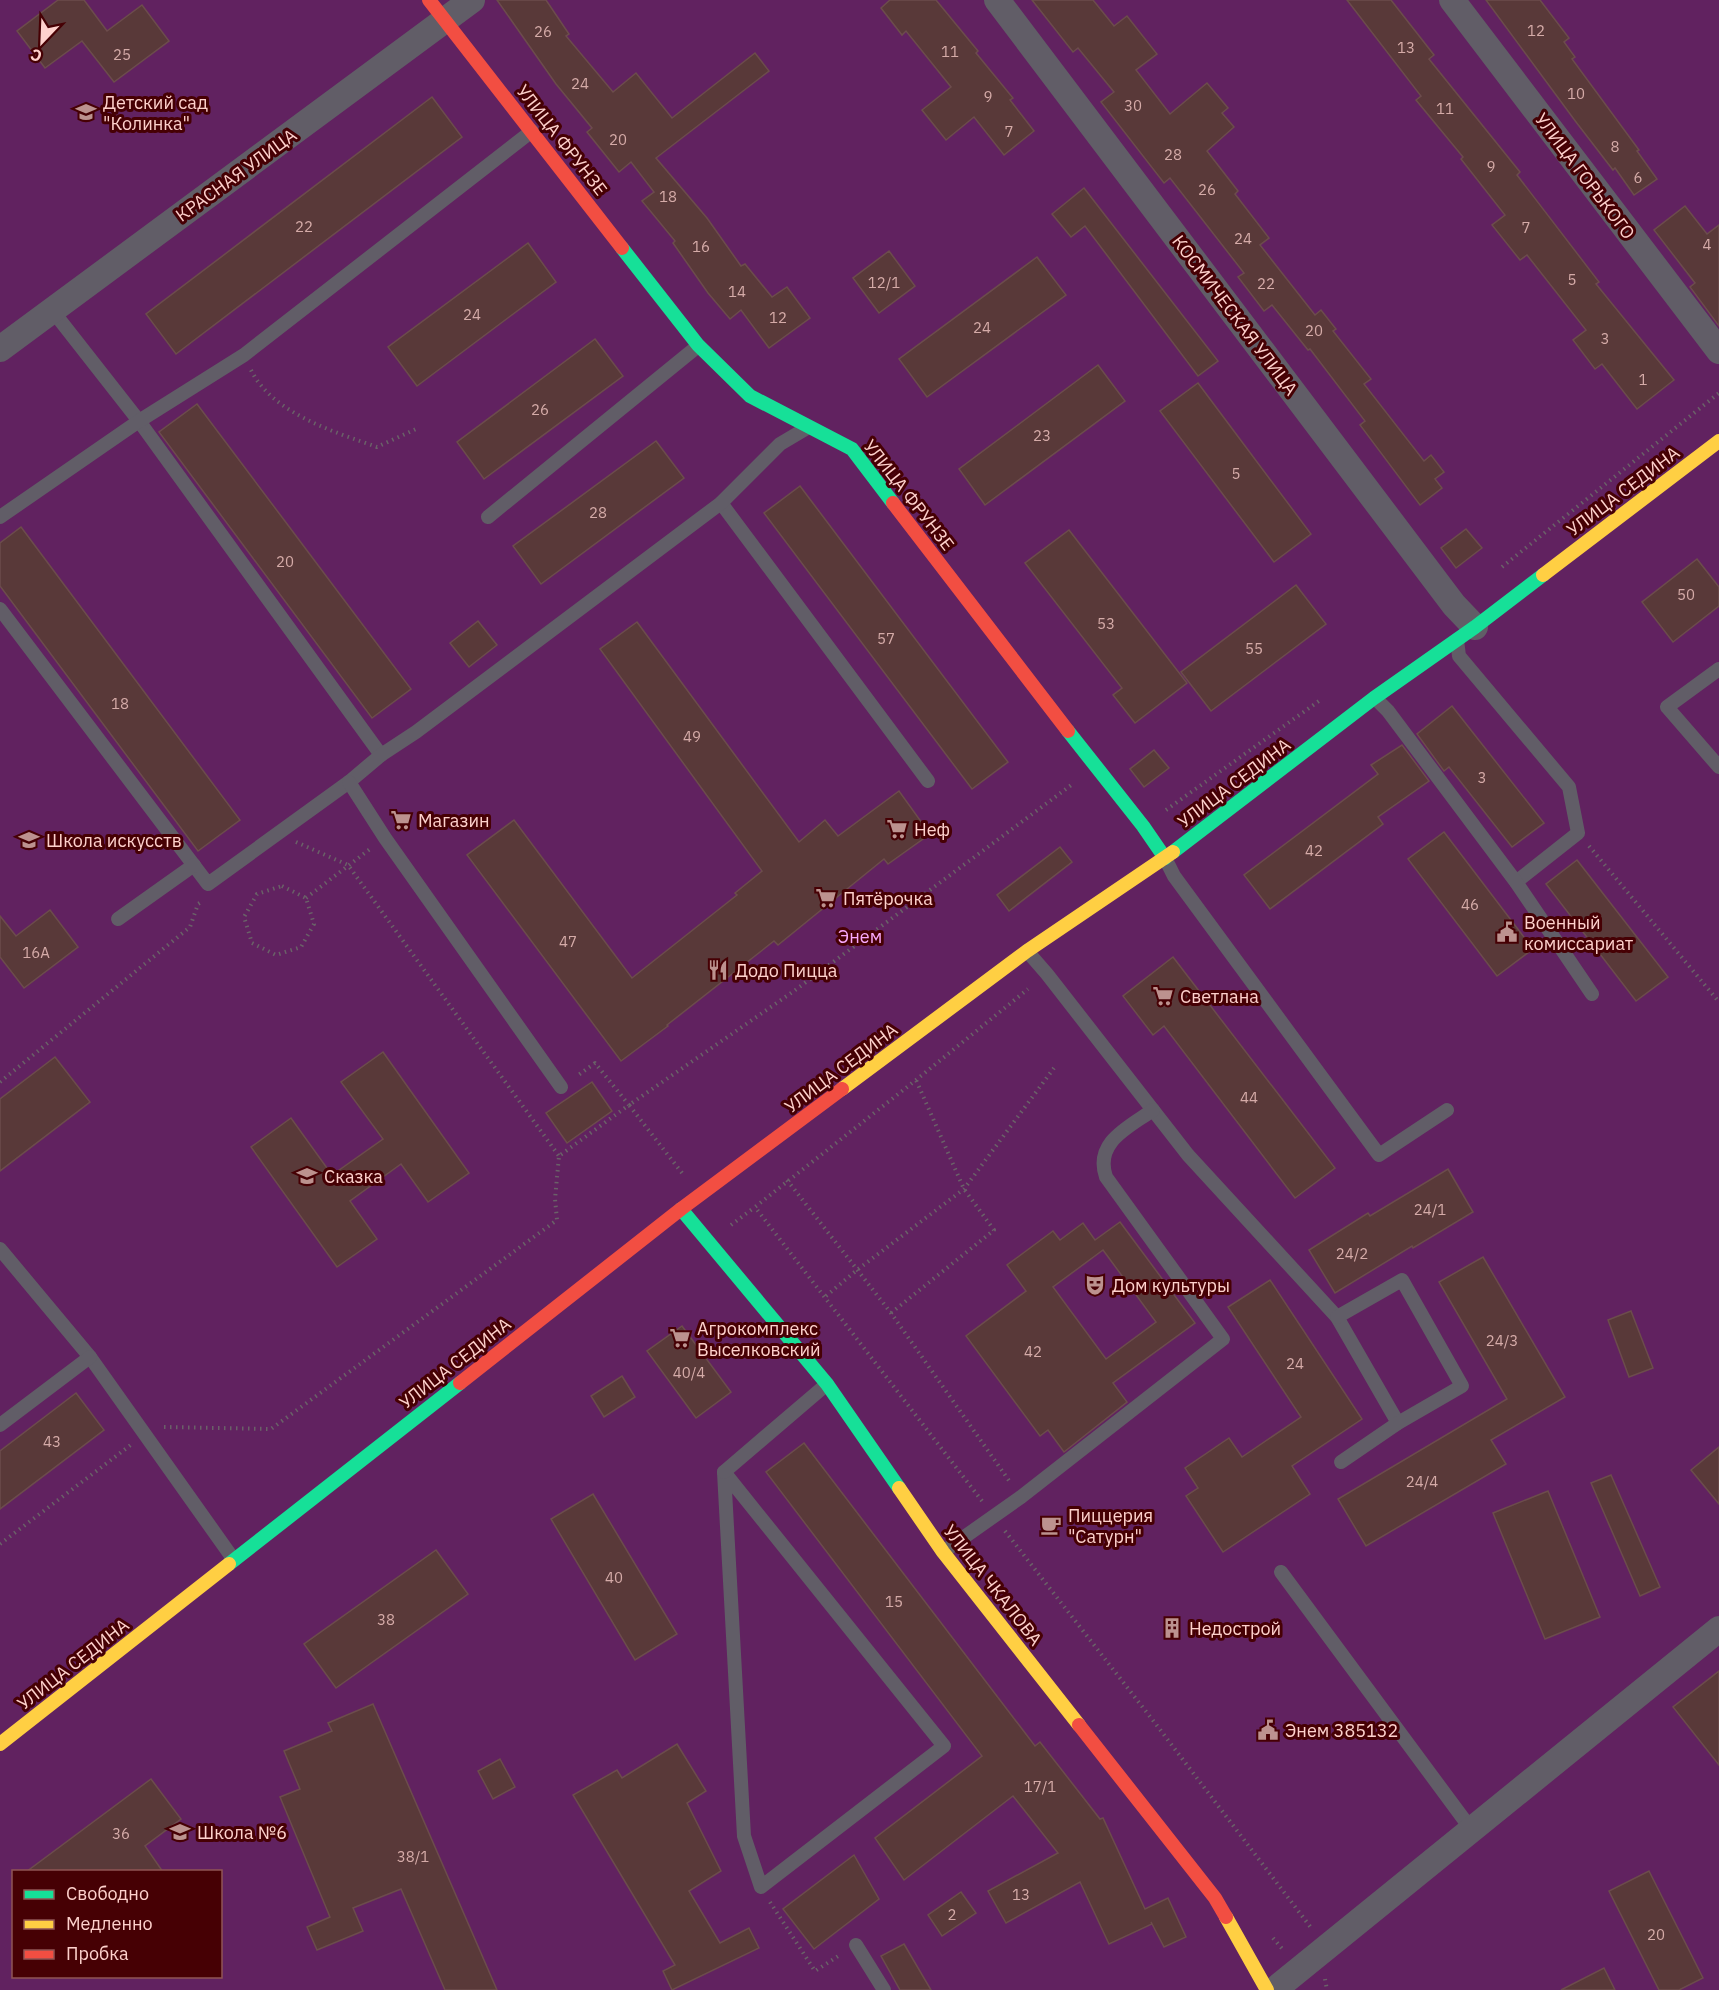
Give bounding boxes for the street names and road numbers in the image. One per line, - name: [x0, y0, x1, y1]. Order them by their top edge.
- street label: УЛИЦА ФРУНЗЕ: [512, 80, 612, 200]
- street label: УЛИЦА ГОРЬКОГО: [1530, 108, 1640, 244]
- street label: КРАСНАЯ УЛИЦА: [171, 123, 301, 227]
- street label: КОСМИЧЕСКАЯ УЛИЦА: [1167, 230, 1303, 400]
- street label: УЛИЦА ФРУНЗЕ: [859, 435, 959, 555]
- street label: УЛИЦА СЕДИНА: [1562, 441, 1684, 541]
- street label: УЛИЦА СЕДИНА: [1173, 733, 1295, 833]
- street label: УЛИЦА СЕДИНА: [780, 1018, 902, 1118]
- street label: УЛИЦА СЕДИНА: [395, 1312, 516, 1414]
- street label: УЛИЦА ЧКАЛОВА: [939, 1520, 1048, 1650]
- street label: УЛИЦА СЕДИНА: [13, 1613, 134, 1715]

